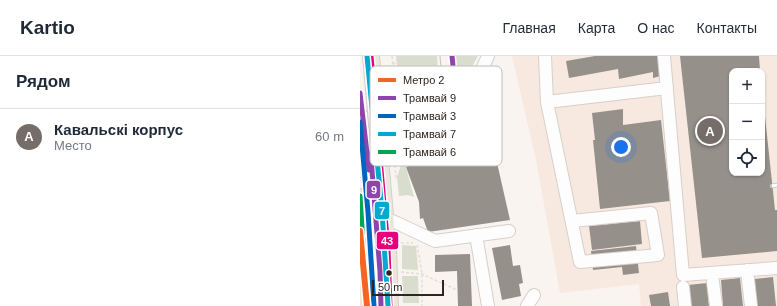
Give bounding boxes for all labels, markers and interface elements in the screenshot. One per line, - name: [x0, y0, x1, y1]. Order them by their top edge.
- text: Kartio: [20, 17, 75, 38]
- text: Главная: [502, 20, 556, 36]
- text: Карта: [578, 20, 615, 36]
- text: О нас: [637, 20, 675, 36]
- text: Контакты: [697, 20, 757, 36]
- legend: [370, 66, 502, 166]
- map controls: [729, 68, 765, 176]
- button: +: [729, 68, 765, 104]
- text: Рядом: [16, 72, 71, 91]
- text: Метро 2: [403, 74, 445, 86]
- text: Трамвай 9: [403, 92, 456, 104]
- button: −: [729, 104, 765, 140]
- text: Трамвай 3: [403, 110, 456, 122]
- pin: A: [697, 116, 723, 146]
- text: Кавальскі корпус: [54, 121, 183, 138]
- text: Трамвай 7: [403, 128, 456, 140]
- text: A: [24, 129, 34, 144]
- text: 60 m: [315, 129, 344, 144]
- your location: [611, 137, 631, 157]
- text: Место: [54, 138, 92, 153]
- button: locate: [729, 140, 765, 176]
- text: Трамвай 6: [403, 146, 456, 158]
- line badge: 9: [366, 180, 381, 199]
- text: 9: [371, 184, 377, 196]
- line badge: 7: [374, 201, 390, 220]
- text: 7: [379, 205, 385, 217]
- line badge: 43: [376, 231, 399, 250]
- text: 43: [381, 235, 393, 247]
- unlabelled marker: [384, 268, 394, 278]
- scale bar: [372, 278, 444, 297]
- text: 50 m: [378, 281, 402, 293]

